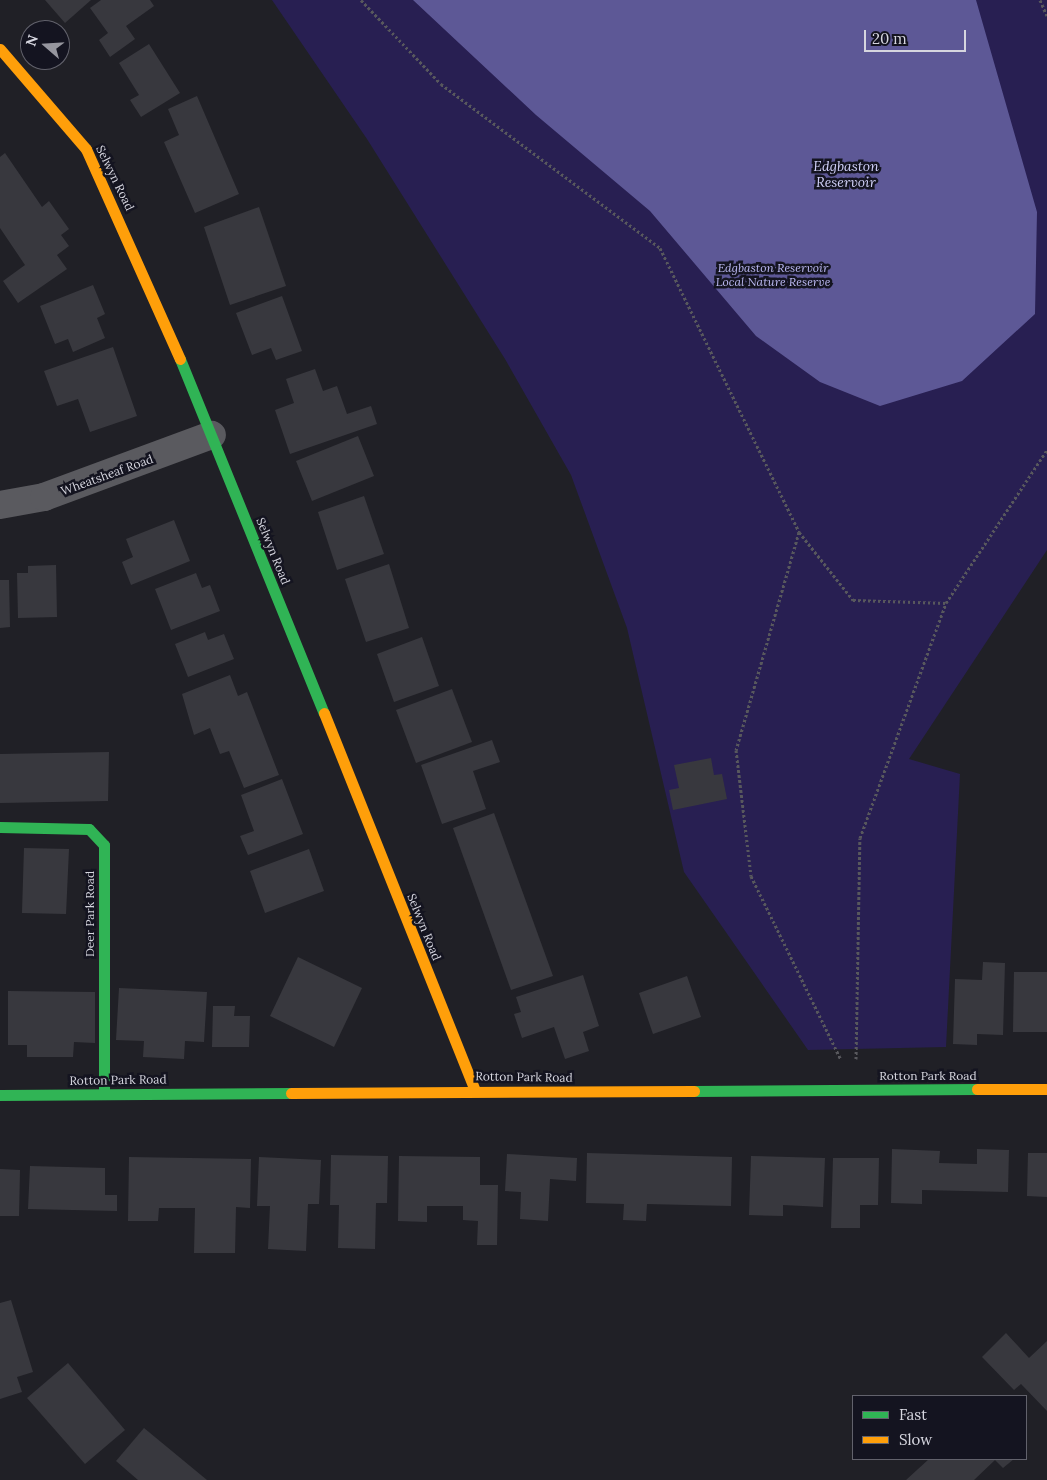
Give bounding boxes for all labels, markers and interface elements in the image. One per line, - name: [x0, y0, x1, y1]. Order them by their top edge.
- north arrow: [20, 20, 70, 70]
- scale bar: [867, 20, 970, 52]
- text: 20 m: [872, 29, 907, 48]
- text: N: [21, 32, 42, 48]
- street label: Selwyn Road: [93, 143, 137, 213]
- water label: Edgbaston Reservoir: [813, 158, 879, 190]
- park label: Edgbaston Reservoir Local Nature Reserve: [716, 261, 830, 289]
- street label: Wheatsheaf Road: [59, 452, 155, 498]
- street label: Selwyn Road: [253, 516, 293, 586]
- street label: Deer Park Road: [83, 871, 97, 957]
- street label: Selwyn Road: [404, 892, 444, 962]
- street label: Rotton Park Road: [475, 1069, 573, 1085]
- street label: Rotton Park Road: [879, 1069, 977, 1083]
- street label: Rotton Park Road: [69, 1072, 167, 1088]
- legend: [852, 1395, 1027, 1460]
- text: Fast: [899, 1405, 927, 1424]
- text: Slow: [899, 1430, 932, 1449]

